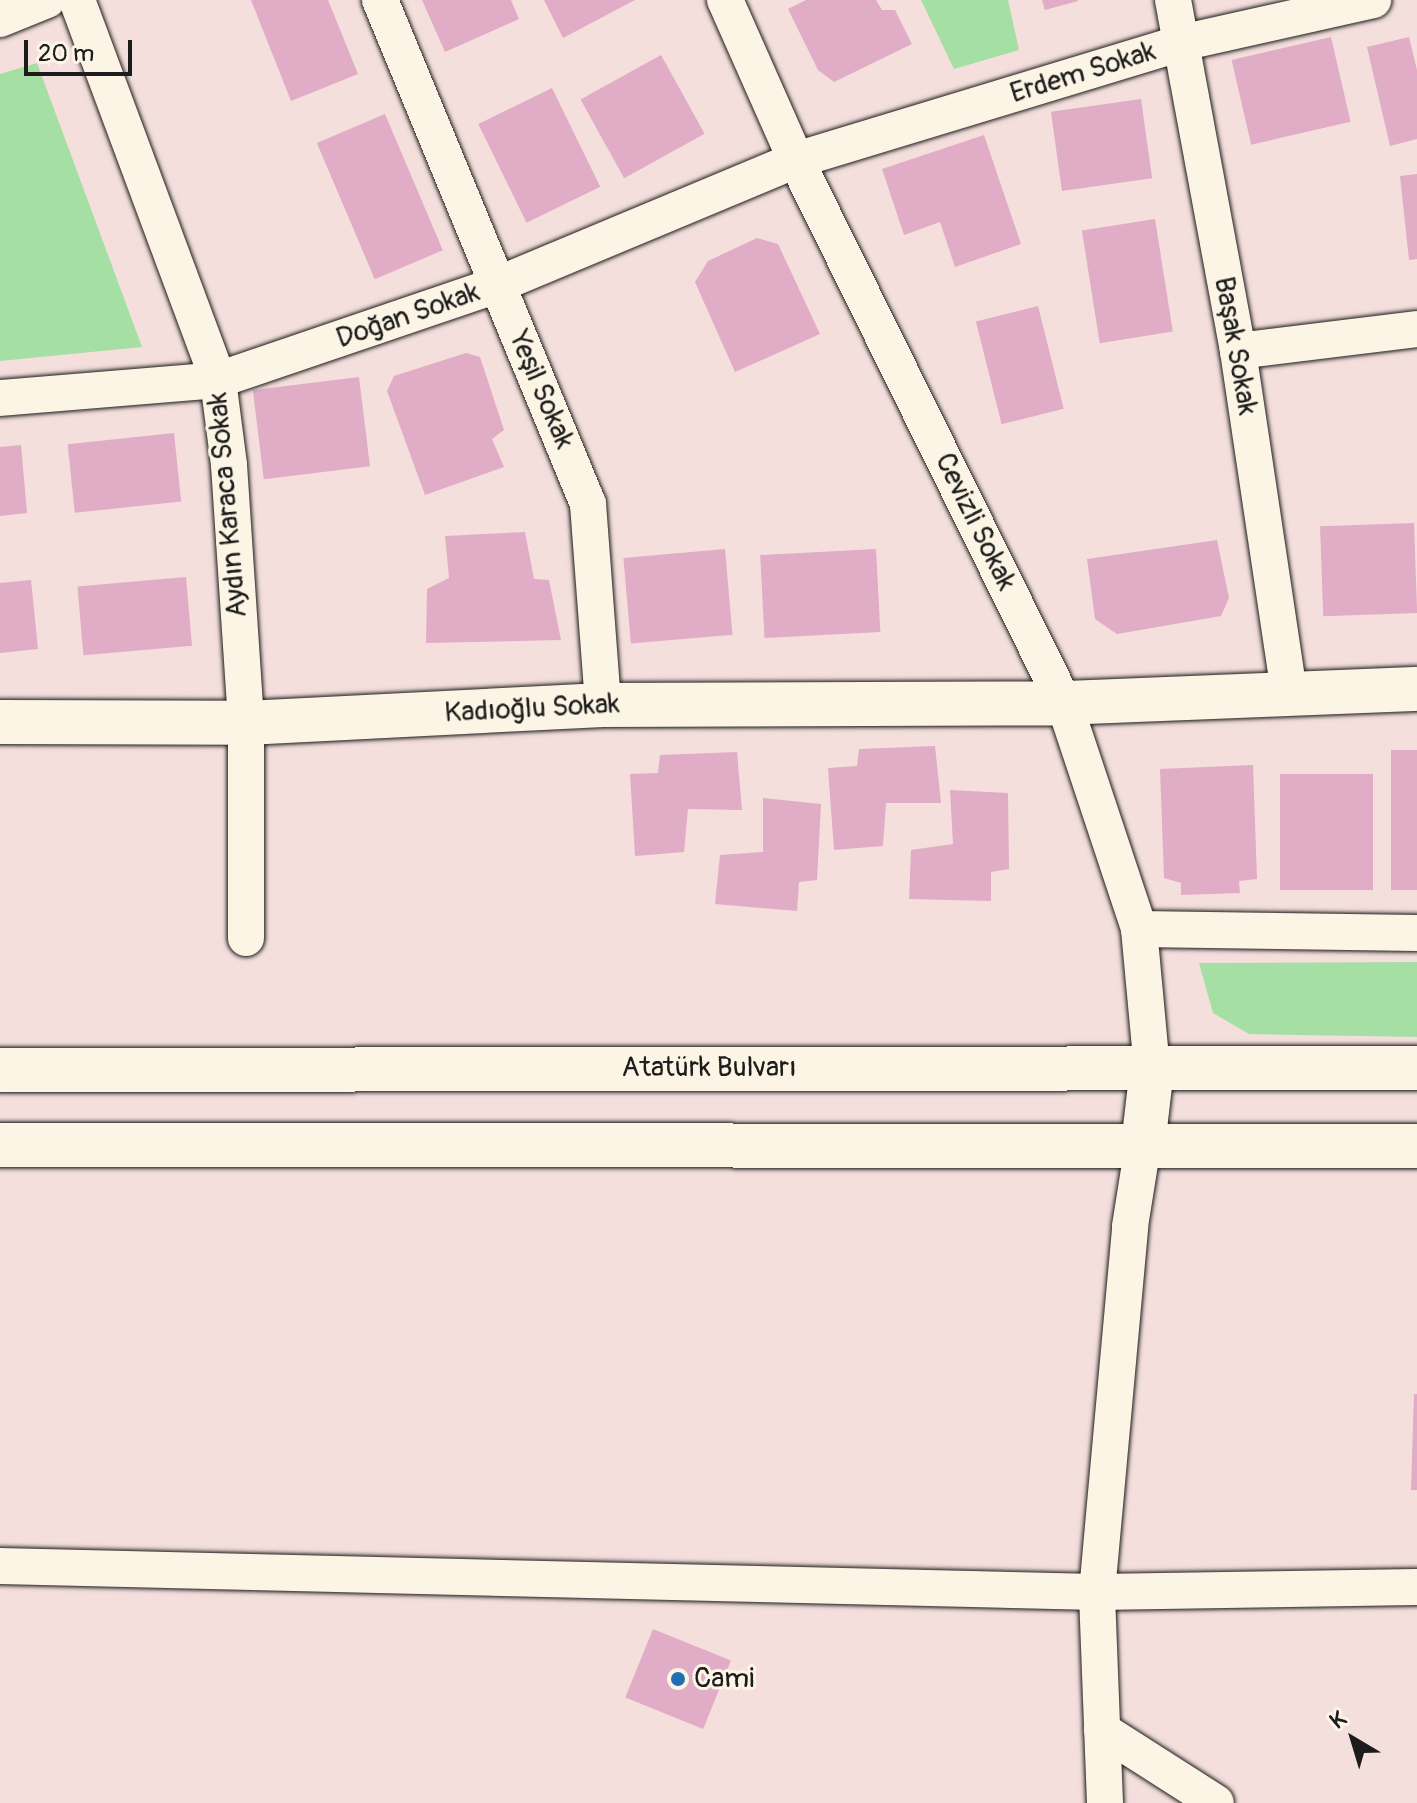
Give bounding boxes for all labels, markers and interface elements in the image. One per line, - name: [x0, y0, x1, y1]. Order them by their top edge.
- scale bar: [28, 24, 136, 74]
- street label: Erdem Sokak: [1006, 35, 1160, 111]
- text: 20 m: [38, 39, 94, 68]
- street label: Başak Sokak: [1206, 274, 1264, 418]
- street label: Doğan Sokak: [332, 276, 484, 356]
- street label: Yeşil Sokak: [501, 326, 581, 454]
- street label: Aydın Karaca Sokak: [201, 391, 255, 619]
- street label: Cevizli Sokak: [927, 448, 1023, 596]
- street label: Kadıoğlu Sokak: [444, 688, 620, 730]
- street label: Atatürk Bulvarı: [622, 1051, 796, 1085]
- place label: Cami: [694, 1662, 754, 1696]
- marker: Cami: [669, 1670, 687, 1688]
- north arrow: [1313, 1699, 1393, 1779]
- text: K: [1324, 1705, 1352, 1735]

